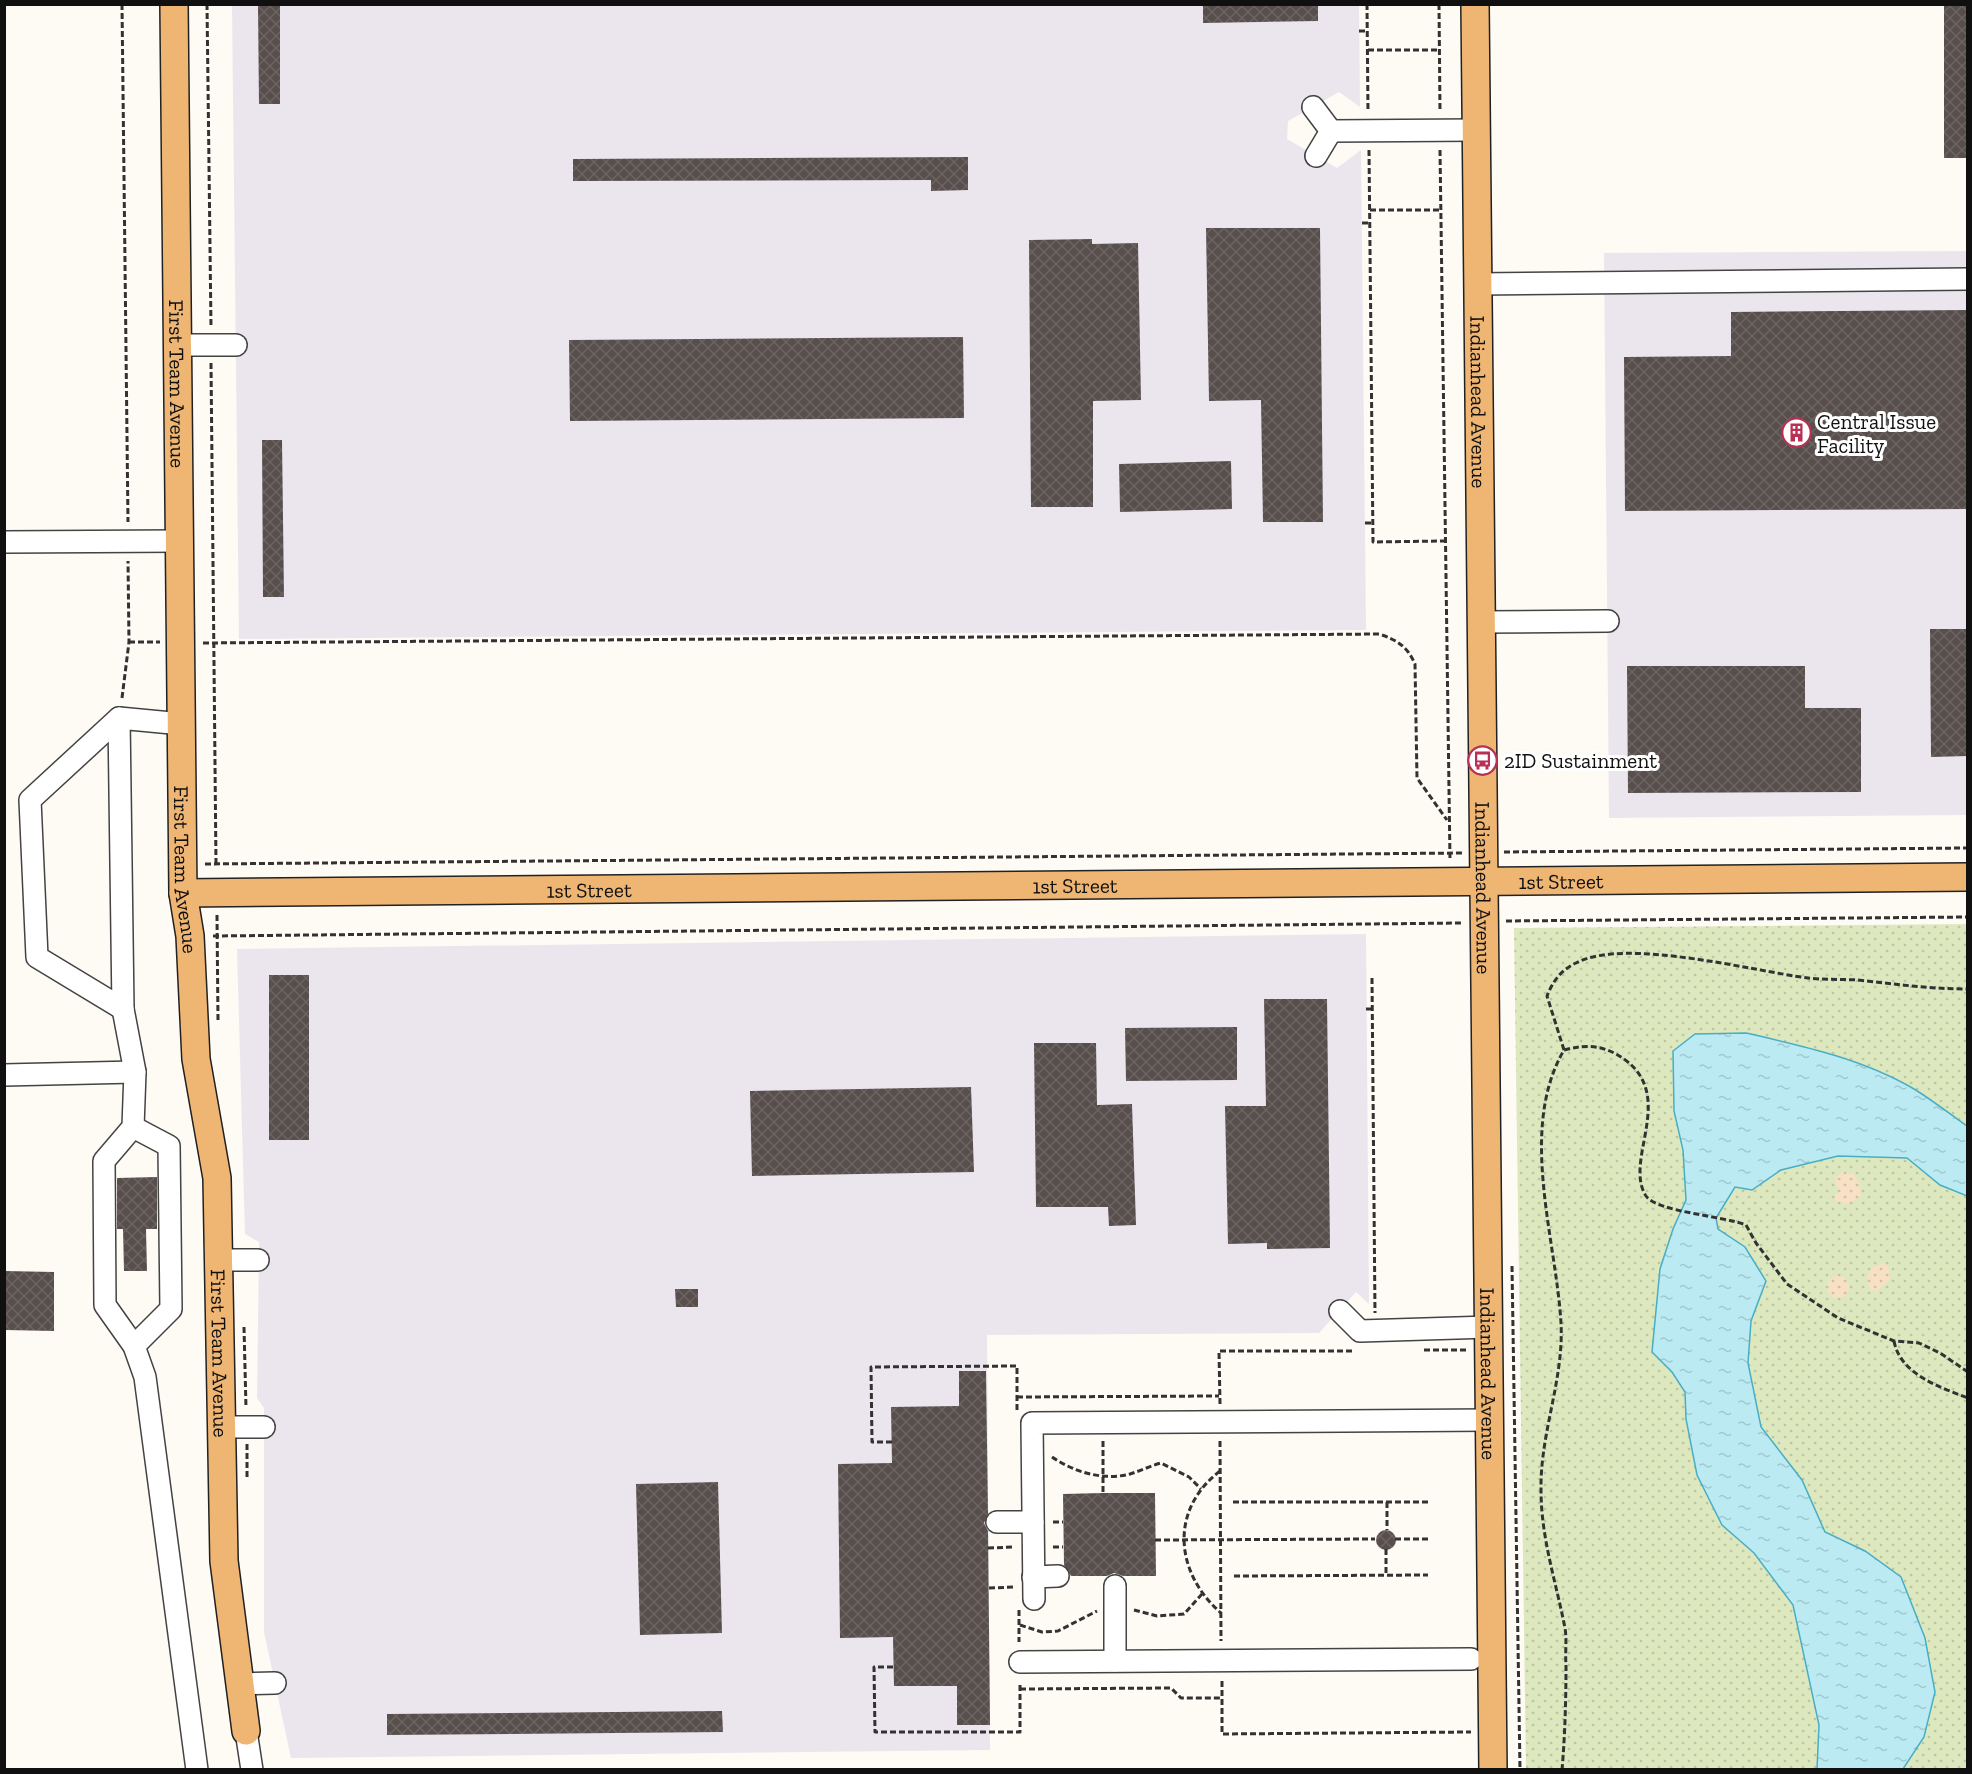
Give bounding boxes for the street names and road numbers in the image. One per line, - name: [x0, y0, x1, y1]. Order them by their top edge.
- street label: First Team Avenue: [164, 300, 191, 468]
- street label: Indianhead Avenue: [1466, 316, 1492, 488]
- street label: First Team Avenue: [169, 786, 203, 954]
- street label: Indianhead Avenue: [1471, 802, 1497, 974]
- street label: 1st Street: [1518, 868, 1604, 894]
- street label: 1st Street: [1032, 872, 1118, 898]
- street label: 1st Street: [546, 876, 632, 902]
- street label: First Team Avenue: [206, 1269, 234, 1438]
- street label: Indianhead Avenue: [1476, 1288, 1502, 1460]

